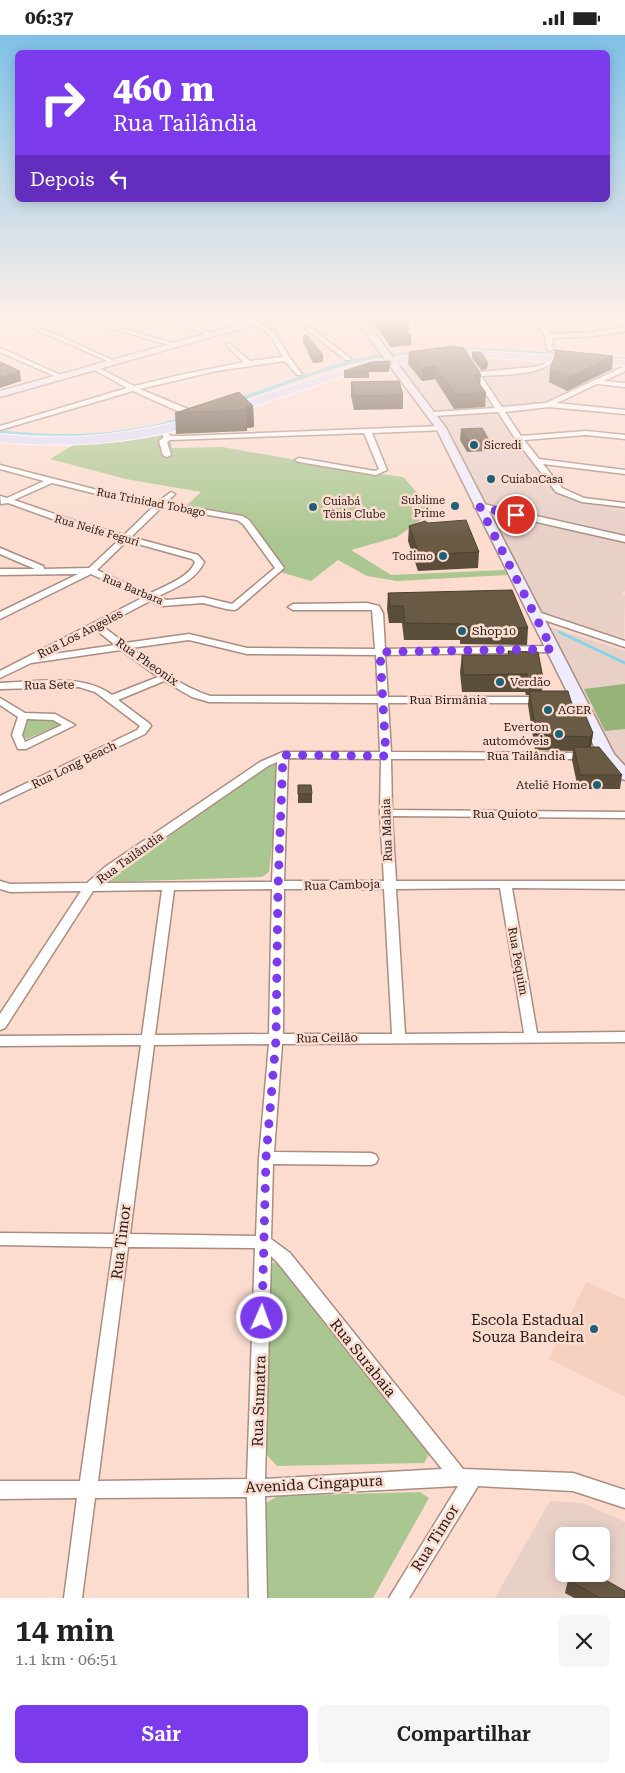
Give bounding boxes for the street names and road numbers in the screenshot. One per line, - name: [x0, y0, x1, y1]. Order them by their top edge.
- street label: Rua Trinidad Tobago: [95, 486, 207, 519]
- street label: Rua Neife Feguri: [53, 512, 141, 549]
- street label: Rua Barbara: [101, 571, 165, 608]
- street label: Rua Los Angeles: [35, 606, 125, 662]
- street label: Rua Pheonix: [113, 635, 181, 689]
- street label: Rua Sete: [24, 678, 75, 692]
- street label: Rua Birmânia: [409, 693, 487, 707]
- street label: Rua Long Beach: [29, 738, 119, 792]
- street label: Rua Tailândia: [487, 749, 566, 763]
- street label: Rua Malaia: [379, 798, 395, 862]
- street label: Rua Quioto: [472, 807, 538, 821]
- street label: Rua Tailândia: [94, 829, 166, 887]
- street label: Rua Camboja: [304, 877, 381, 893]
- street label: Rua Pequim: [505, 926, 531, 996]
- street label: Rua Ceilão: [296, 1030, 358, 1046]
- street label: Rua Timor: [107, 1204, 135, 1280]
- street label: Rua Surabaia: [326, 1315, 400, 1401]
- street label: Rua Sumatra: [248, 1355, 270, 1447]
- street label: Avenida Cingapura: [245, 1471, 383, 1497]
- street label: Rua Timor: [407, 1501, 463, 1575]

